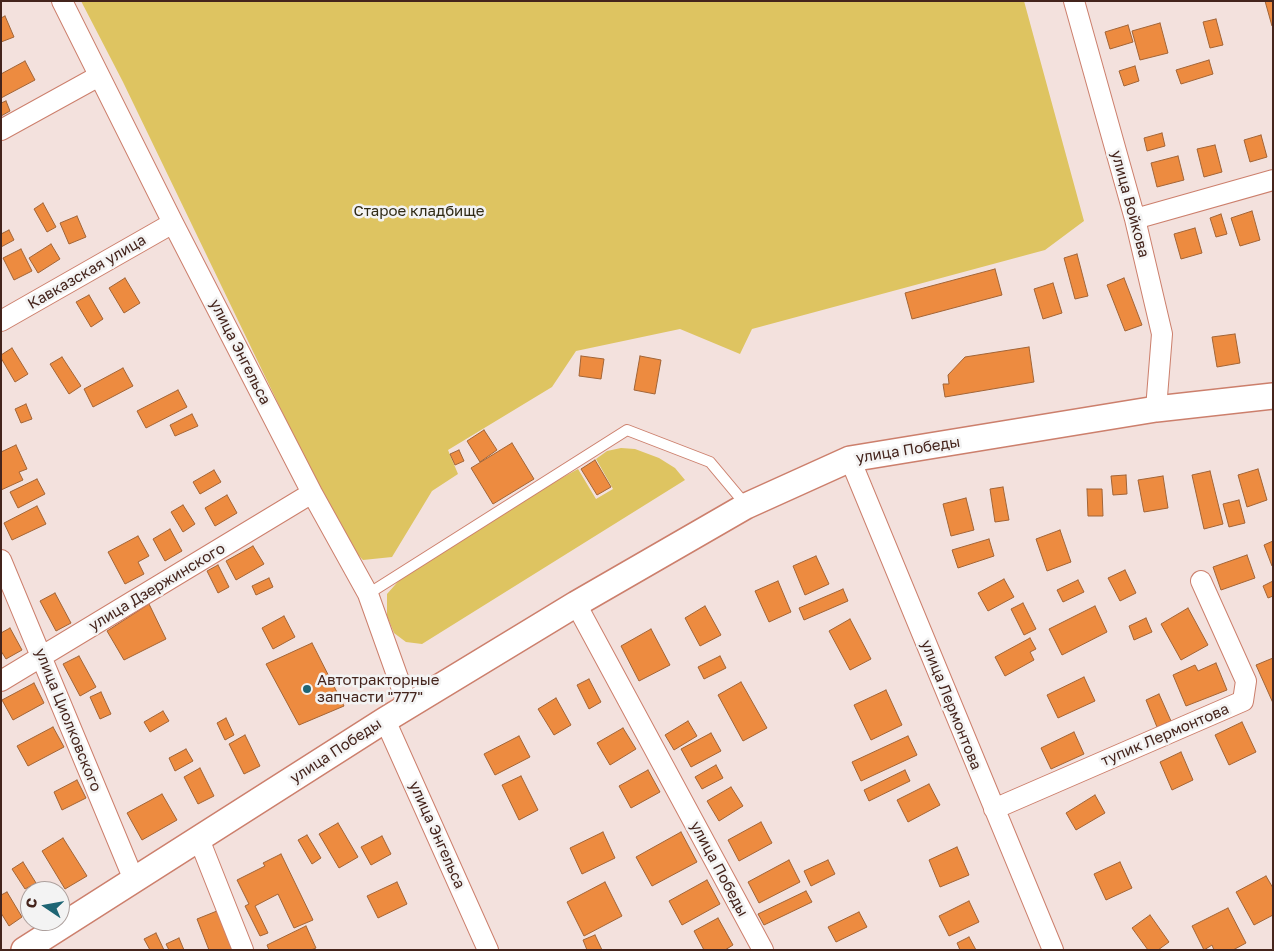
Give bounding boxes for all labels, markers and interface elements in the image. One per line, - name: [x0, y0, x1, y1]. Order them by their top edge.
- street label: улица Войкова: [1107, 148, 1153, 260]
- park label: Старое кладбище: [353, 202, 485, 220]
- street label: Кавказская улица: [25, 231, 149, 313]
- street label: улица Энгельса: [206, 296, 274, 408]
- street label: улица Победы: [855, 433, 961, 467]
- street label: улица Дзержинского: [86, 539, 228, 635]
- street label: улица Лермонтова: [917, 637, 985, 773]
- street label: улица Циолковского: [31, 646, 105, 794]
- place label: Автотракторные запчасти "777": [317, 671, 439, 706]
- marker: Автотракторные запчасти "777": [301, 683, 313, 695]
- street label: тупик Лермонтова: [1098, 700, 1232, 770]
- street label: улица Победы: [287, 715, 385, 787]
- street label: улица Энгельса: [405, 778, 469, 892]
- street label: улица Победы: [686, 818, 752, 920]
- north arrow: [20, 881, 70, 931]
- text: С: [21, 896, 40, 910]

